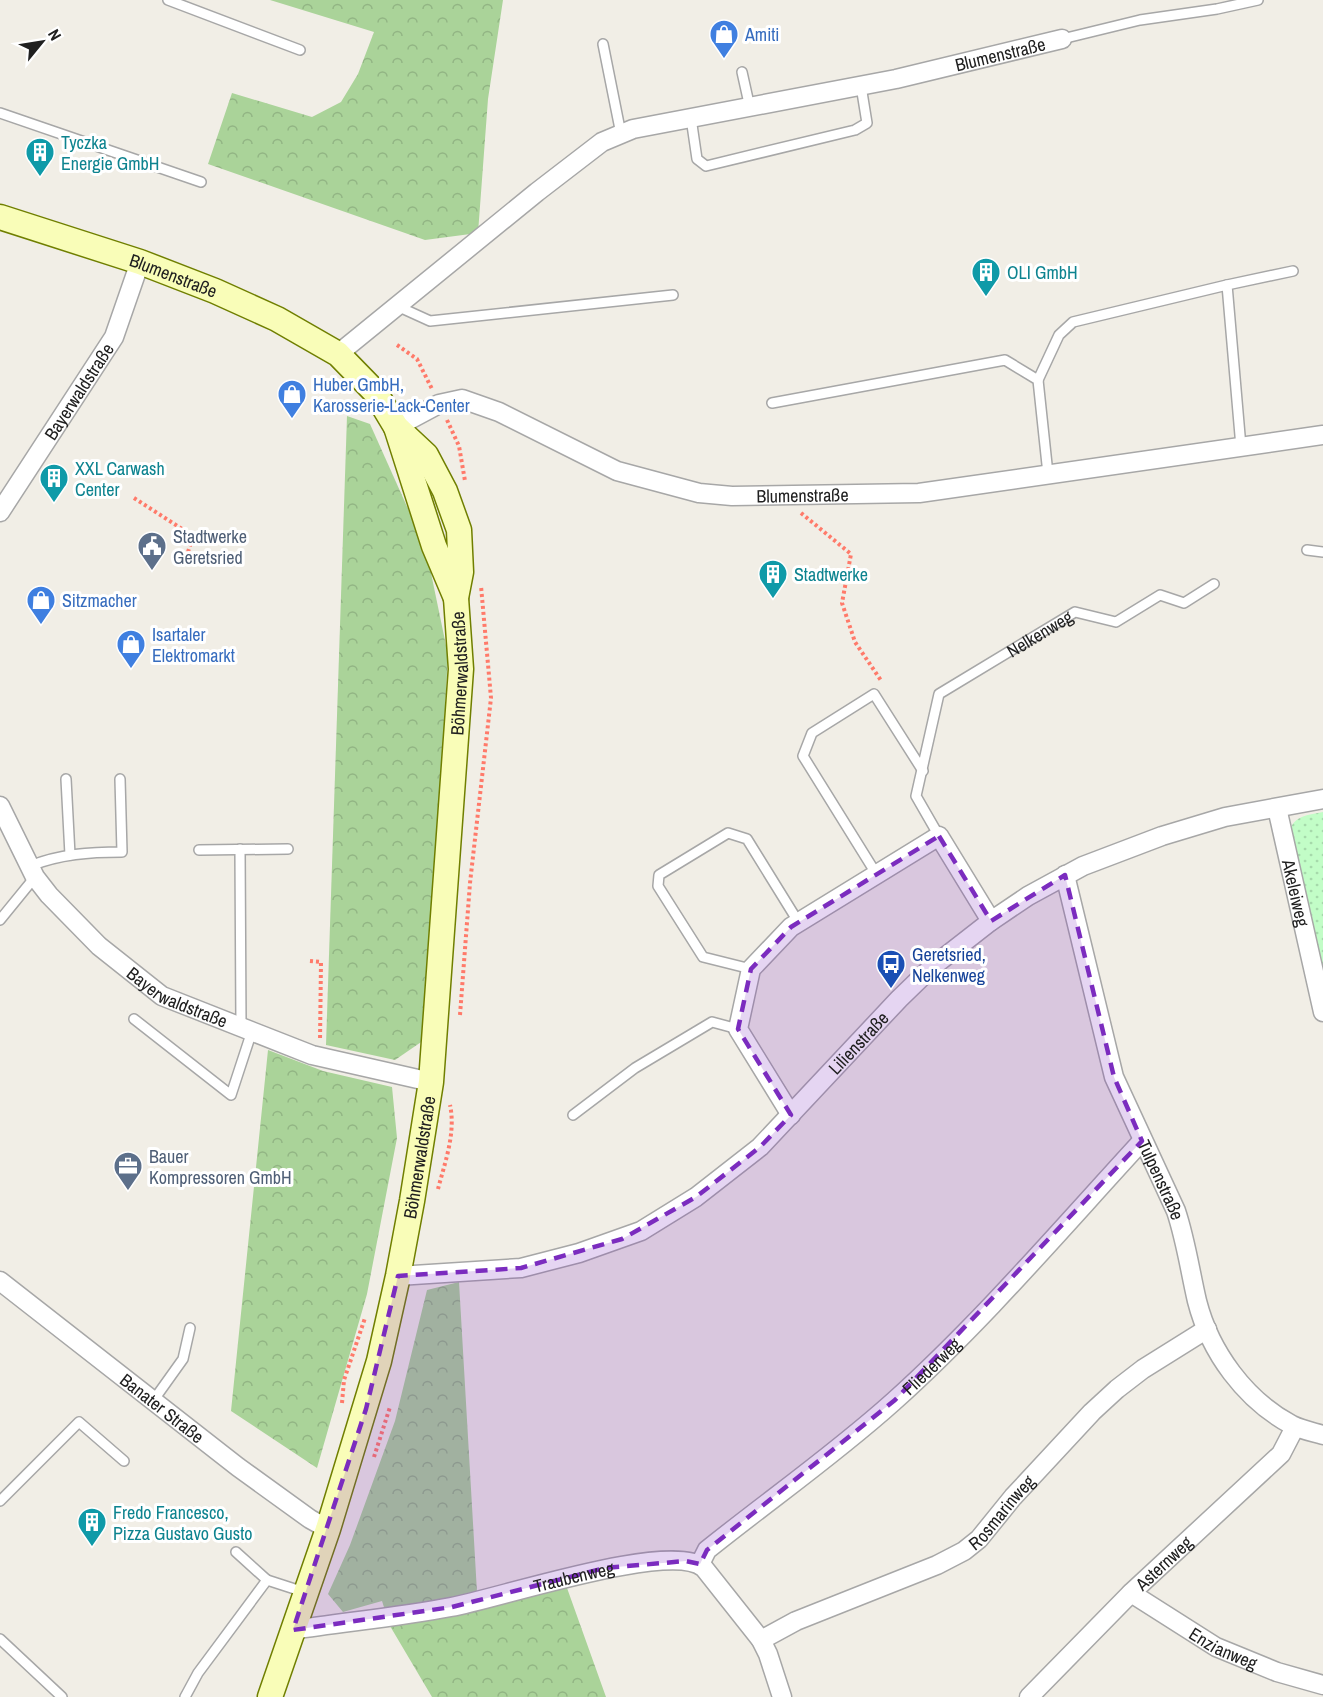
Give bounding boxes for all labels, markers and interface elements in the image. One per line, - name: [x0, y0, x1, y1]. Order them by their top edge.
- north arrow: [12, 12, 72, 72]
- shop icon: Amiti: [708, 18, 740, 60]
- place label: Amiti: [744, 22, 779, 47]
- text: N: [43, 25, 67, 44]
- street label: Blumenstraße: [952, 31, 1048, 77]
- place label: Tyczka Energie GmbH: [61, 130, 159, 176]
- building icon: Tyczka Energie GmbH: [24, 136, 56, 178]
- street label: Blumenstraße: [127, 247, 221, 303]
- building icon: OLI GmbH: [970, 256, 1002, 298]
- place label: OLI GmbH: [1007, 260, 1078, 285]
- street label: Bayerwaldstraße: [38, 338, 119, 445]
- place label: Huber GmbH, Karosserie-Lack-Center: [313, 372, 470, 418]
- shop icon: Huber GmbH, Karosserie-Lack-Center: [276, 378, 308, 420]
- place label: XXL Carwash Center: [75, 456, 165, 502]
- building icon: XXL Carwash Center: [38, 462, 70, 504]
- street label: Blumenstraße: [756, 482, 849, 508]
- place label: Stadtwerke Geretsried: [173, 524, 247, 570]
- public building icon: Stadtwerke Geretsried: [136, 530, 168, 572]
- building icon: Stadtwerke: [757, 558, 789, 600]
- place label: Stadtwerke: [794, 562, 868, 587]
- shop icon: Sitzmacher: [25, 584, 57, 626]
- place label: Sitzmacher: [62, 588, 137, 613]
- street label: Nelkenweg: [1002, 603, 1078, 663]
- street label: Böhmerwaldstraße: [444, 611, 474, 736]
- place label: Isartaler Elektromarkt: [152, 622, 235, 668]
- shop icon: Isartaler Elektromarkt: [115, 628, 147, 670]
- street label: Akeleiweg: [1276, 856, 1316, 930]
- place label: Geretsried, Nelkenweg: [912, 942, 986, 988]
- bus stop icon: Geretsried, Nelkenweg: [875, 948, 907, 990]
- street label: Bayerwaldstraße: [122, 961, 231, 1033]
- street label: Lilienstraße: [822, 1006, 894, 1080]
- street label: Böhmerwaldstraße: [396, 1094, 441, 1221]
- street label: Tulpenstraße: [1132, 1135, 1190, 1223]
- place label: Bauer Kompressoren GmbH: [149, 1144, 292, 1190]
- office icon: Bauer Kompressoren GmbH: [112, 1150, 144, 1192]
- street label: Fliederweg: [896, 1331, 967, 1400]
- street label: Banater Straße: [115, 1367, 209, 1449]
- street label: Rosmarinweg: [963, 1469, 1041, 1555]
- place label: Fredo Francesco, Pizza Gustavo Gusto: [113, 1500, 252, 1546]
- building icon: Fredo Francesco, Pizza Gustavo Gusto: [76, 1506, 108, 1548]
- street label: Asternweg: [1129, 1529, 1198, 1596]
- street label: Traubenweg: [531, 1555, 617, 1598]
- street label: Enzianweg: [1185, 1621, 1262, 1675]

